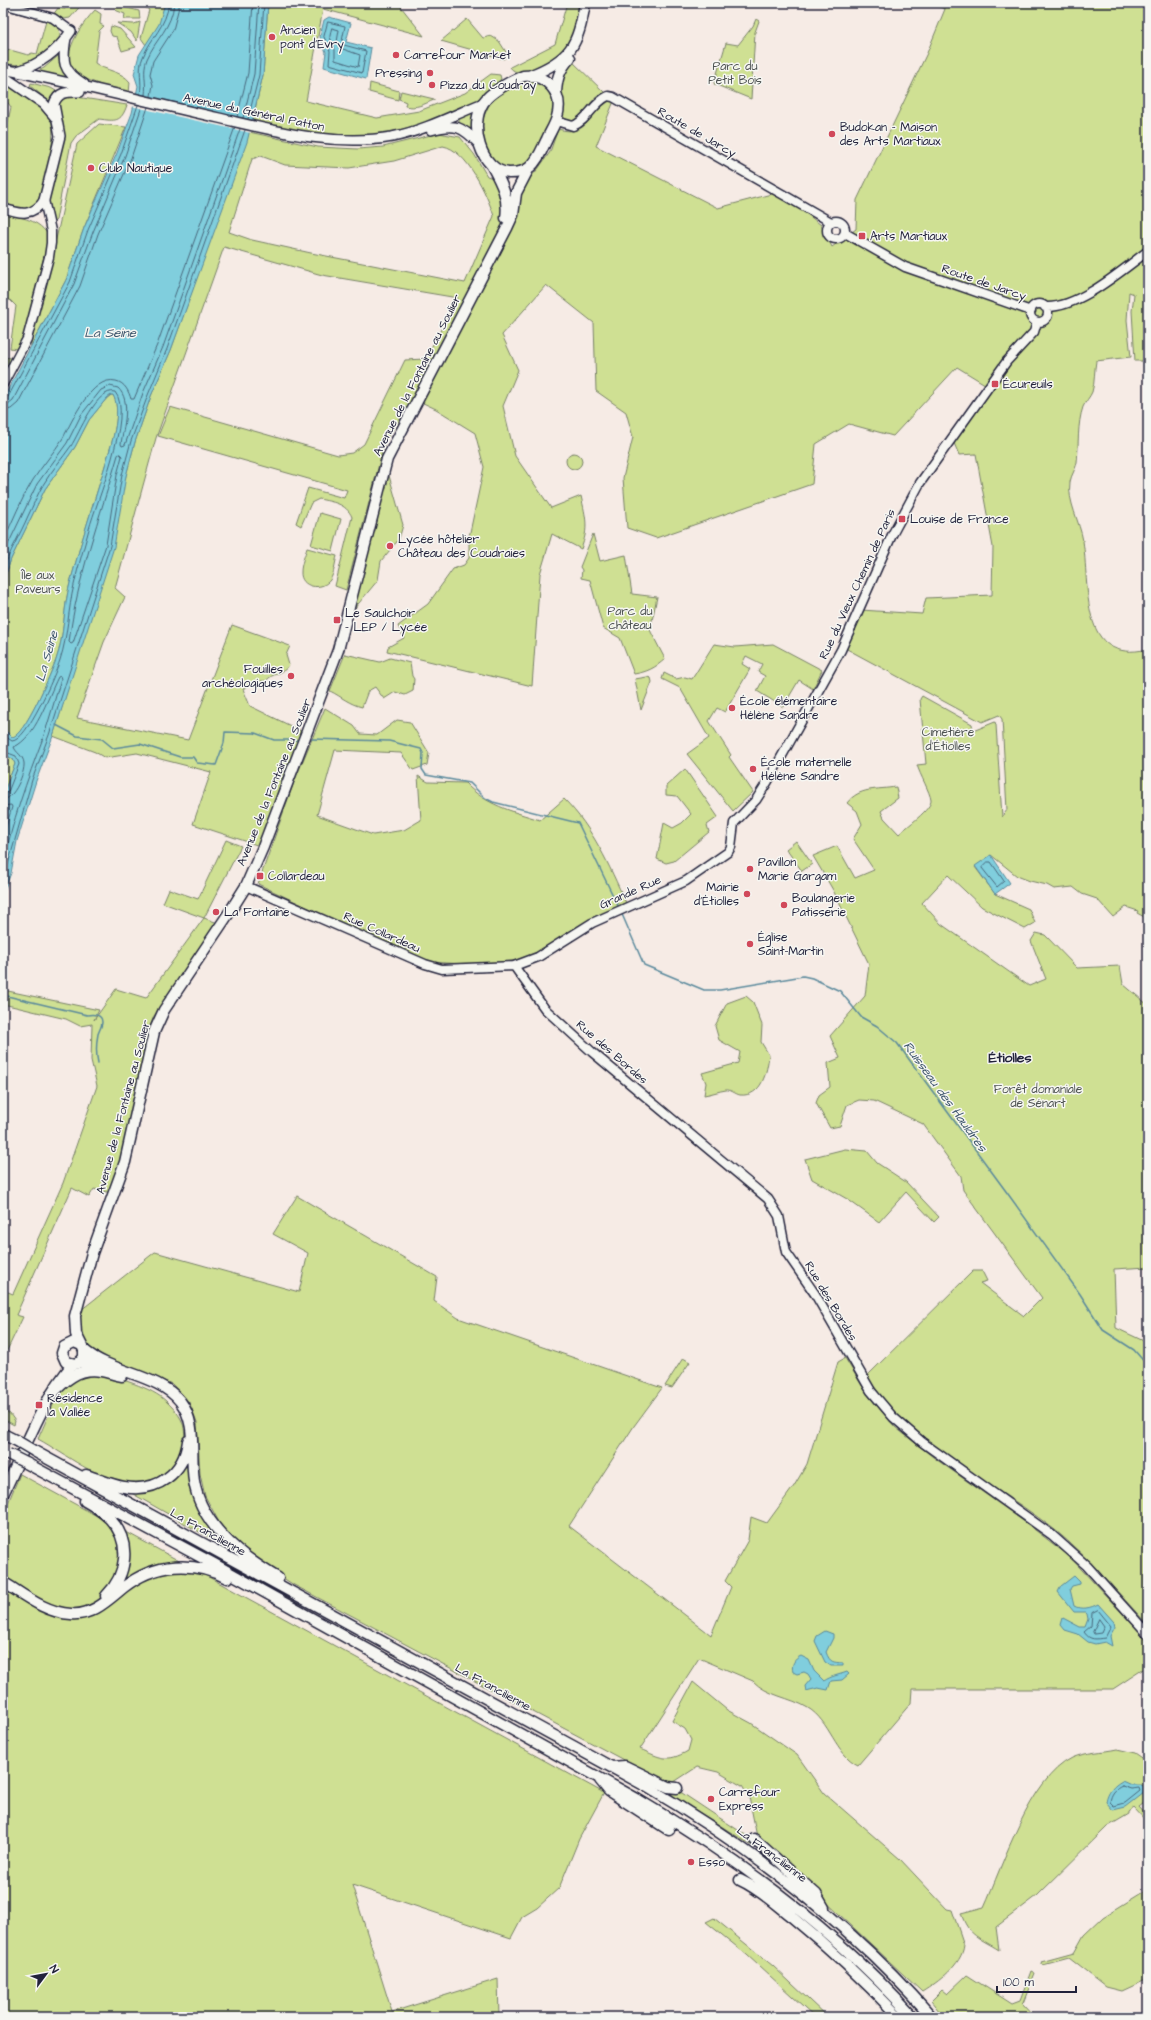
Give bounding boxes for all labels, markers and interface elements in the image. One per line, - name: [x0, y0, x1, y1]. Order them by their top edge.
- place label: Ancien pont d'Evry: [280, 22, 344, 54]
- marker: Ancien pont d'Evry: [267, 32, 277, 42]
- place label: Carrefour Market: [404, 47, 511, 64]
- marker: Carrefour Market: [391, 50, 401, 60]
- park label: Parc du Petit Bois: [708, 58, 762, 89]
- place label: Pressing: [375, 65, 422, 83]
- marker: Pressing: [425, 68, 435, 78]
- place label: Pizza du Coudray: [440, 77, 537, 95]
- marker: Pizza du Coudray: [427, 80, 437, 90]
- street label: Avenue du Général Patton: [182, 89, 326, 136]
- street label: Route de Jarcy: [654, 103, 740, 163]
- place label: Budokan - Maison des Arts Martiaux: [840, 119, 941, 150]
- marker: Budokan - Maison des Arts Martiaux: [827, 129, 837, 139]
- place label: Club Nautique: [99, 160, 173, 177]
- marker: Club Nautique: [86, 163, 96, 173]
- place label: Arts Martiaux: [870, 228, 948, 245]
- marker: Arts Martiaux: [857, 231, 867, 241]
- street label: Route de Jarcy: [939, 260, 1029, 306]
- street label: Avenue de la Fontaine au Soulier: [369, 291, 466, 459]
- water label: La Seine: [84, 324, 137, 342]
- place label: Écureuils: [1003, 376, 1053, 393]
- marker: Écureuils: [990, 379, 1000, 389]
- street label: Rue du Vieux Chemin de Paris: [815, 506, 900, 662]
- place label: Louise de France: [910, 511, 1009, 528]
- marker: Louise de France: [897, 514, 907, 524]
- place label: Lycée hôtelier Château des Coudraies: [398, 531, 525, 562]
- marker: Lycée hôtelier Château des Coudraies: [385, 541, 395, 551]
- park label: Île aux Paveurs: [15, 567, 61, 598]
- park label: Parc du château: [607, 603, 653, 634]
- place label: Le Saulchoir - LEP / Lycée: [345, 605, 428, 637]
- marker: Le Saulchoir - LEP / Lycée: [332, 615, 342, 625]
- water label: La Seine: [31, 628, 63, 684]
- place label: Fouilles archéologiques: [202, 661, 283, 693]
- marker: Fouilles archéologiques: [286, 671, 296, 681]
- place label: École élémentaire Hélène Sandre: [740, 693, 838, 724]
- street label: Avenue de la Fontaine au Soulier: [233, 695, 316, 869]
- marker: École élémentaire Hélène Sandre: [727, 703, 737, 713]
- park label: Cimetière d'Étiolles: [922, 724, 975, 755]
- place label: École maternelle Hélène Sandre: [761, 754, 852, 785]
- marker: École maternelle Hélène Sandre: [748, 764, 758, 774]
- place label: Pavillon Marie Gargam: [758, 854, 837, 886]
- marker: Pavillon Marie Gargam: [745, 864, 755, 874]
- place label: Collardeau: [268, 868, 325, 885]
- marker: Collardeau: [255, 871, 265, 881]
- street label: Grande Rue: [597, 871, 664, 914]
- place label: Mairie d'Étiolles: [694, 879, 740, 910]
- marker: Mairie d'Étiolles: [742, 889, 752, 899]
- place label: Boulangerie Patisserie: [792, 890, 855, 921]
- marker: Boulangerie Patisserie: [779, 900, 789, 910]
- place label: La Fontaine: [224, 904, 290, 921]
- marker: La Fontaine: [211, 907, 221, 917]
- street label: Rue Collardeau: [341, 908, 423, 957]
- place label: Église Saint-Martin: [758, 929, 824, 960]
- marker: Église Saint-Martin: [745, 939, 755, 949]
- street label: Rue des Bordes: [572, 1016, 651, 1088]
- street label: Avenue de la Fontaine au Soulier: [92, 1018, 155, 1196]
- water label: Ruisseau des Hauldres: [899, 1038, 992, 1157]
- district label: Étiolles: [989, 1048, 1031, 1068]
- park label: Forêt domaniale de Sénart: [994, 1081, 1083, 1112]
- street label: Rue des Bordes: [800, 1258, 861, 1344]
- place label: Résidence la Vallée: [47, 1390, 103, 1421]
- marker: Résidence la Vallée: [34, 1400, 44, 1410]
- street label: La Francilienne: [167, 1505, 249, 1561]
- street label: La Francilienne: [452, 1660, 534, 1716]
- place label: Carrefour Express: [719, 1784, 780, 1815]
- marker: Carrefour Express: [706, 1794, 716, 1804]
- street label: La Francilienne: [733, 1822, 811, 1887]
- place label: Esso: [699, 1854, 725, 1871]
- marker: Esso: [686, 1857, 696, 1867]
- north arrow: [26, 1954, 66, 1994]
- text: N: [46, 1962, 62, 1976]
- scale bar: [997, 1968, 1076, 1994]
- text: 100 m: [1003, 1974, 1034, 1991]

